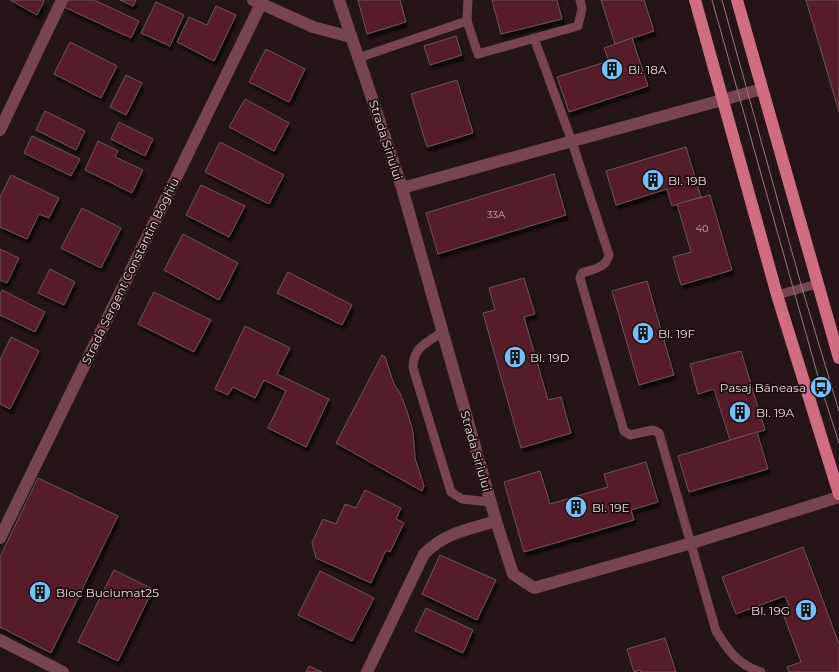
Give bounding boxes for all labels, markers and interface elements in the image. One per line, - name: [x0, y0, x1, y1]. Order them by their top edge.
- building icon: Bl. 18A: [599, 56, 625, 82]
- place label: Bl. 18A: [628, 62, 667, 77]
- street label: Strada Siriului: [366, 98, 406, 182]
- building icon: Bl. 19B: [640, 167, 666, 193]
- place label: Bl. 19B: [668, 173, 707, 188]
- street label: Strada Sergent Constantin Boghiu: [78, 175, 182, 367]
- house number: 33A: [487, 208, 506, 221]
- house number: 40: [695, 222, 709, 235]
- building icon: Bl. 19F: [630, 320, 656, 346]
- place label: Bl. 19F: [658, 326, 696, 341]
- building icon: Bl. 19D: [502, 344, 528, 370]
- place label: Bl. 19D: [530, 350, 570, 365]
- bus stop icon: Pasaj Băneasa: [808, 374, 834, 400]
- place label: Pasaj Băneasa: [720, 380, 806, 395]
- building icon: Bl. 19A: [727, 399, 753, 425]
- place label: Bl. 19A: [756, 405, 795, 420]
- street label: Strada Siriului: [457, 409, 495, 493]
- building icon: Bl. 19E: [563, 494, 589, 520]
- place label: Bl. 19E: [592, 500, 630, 515]
- building icon: Bloc Buciumat25: [27, 579, 53, 605]
- place label: Bloc Buciumat25: [56, 585, 159, 600]
- building icon: Bl. 19G: [793, 597, 819, 623]
- place label: Bl. 19G: [751, 603, 790, 618]

